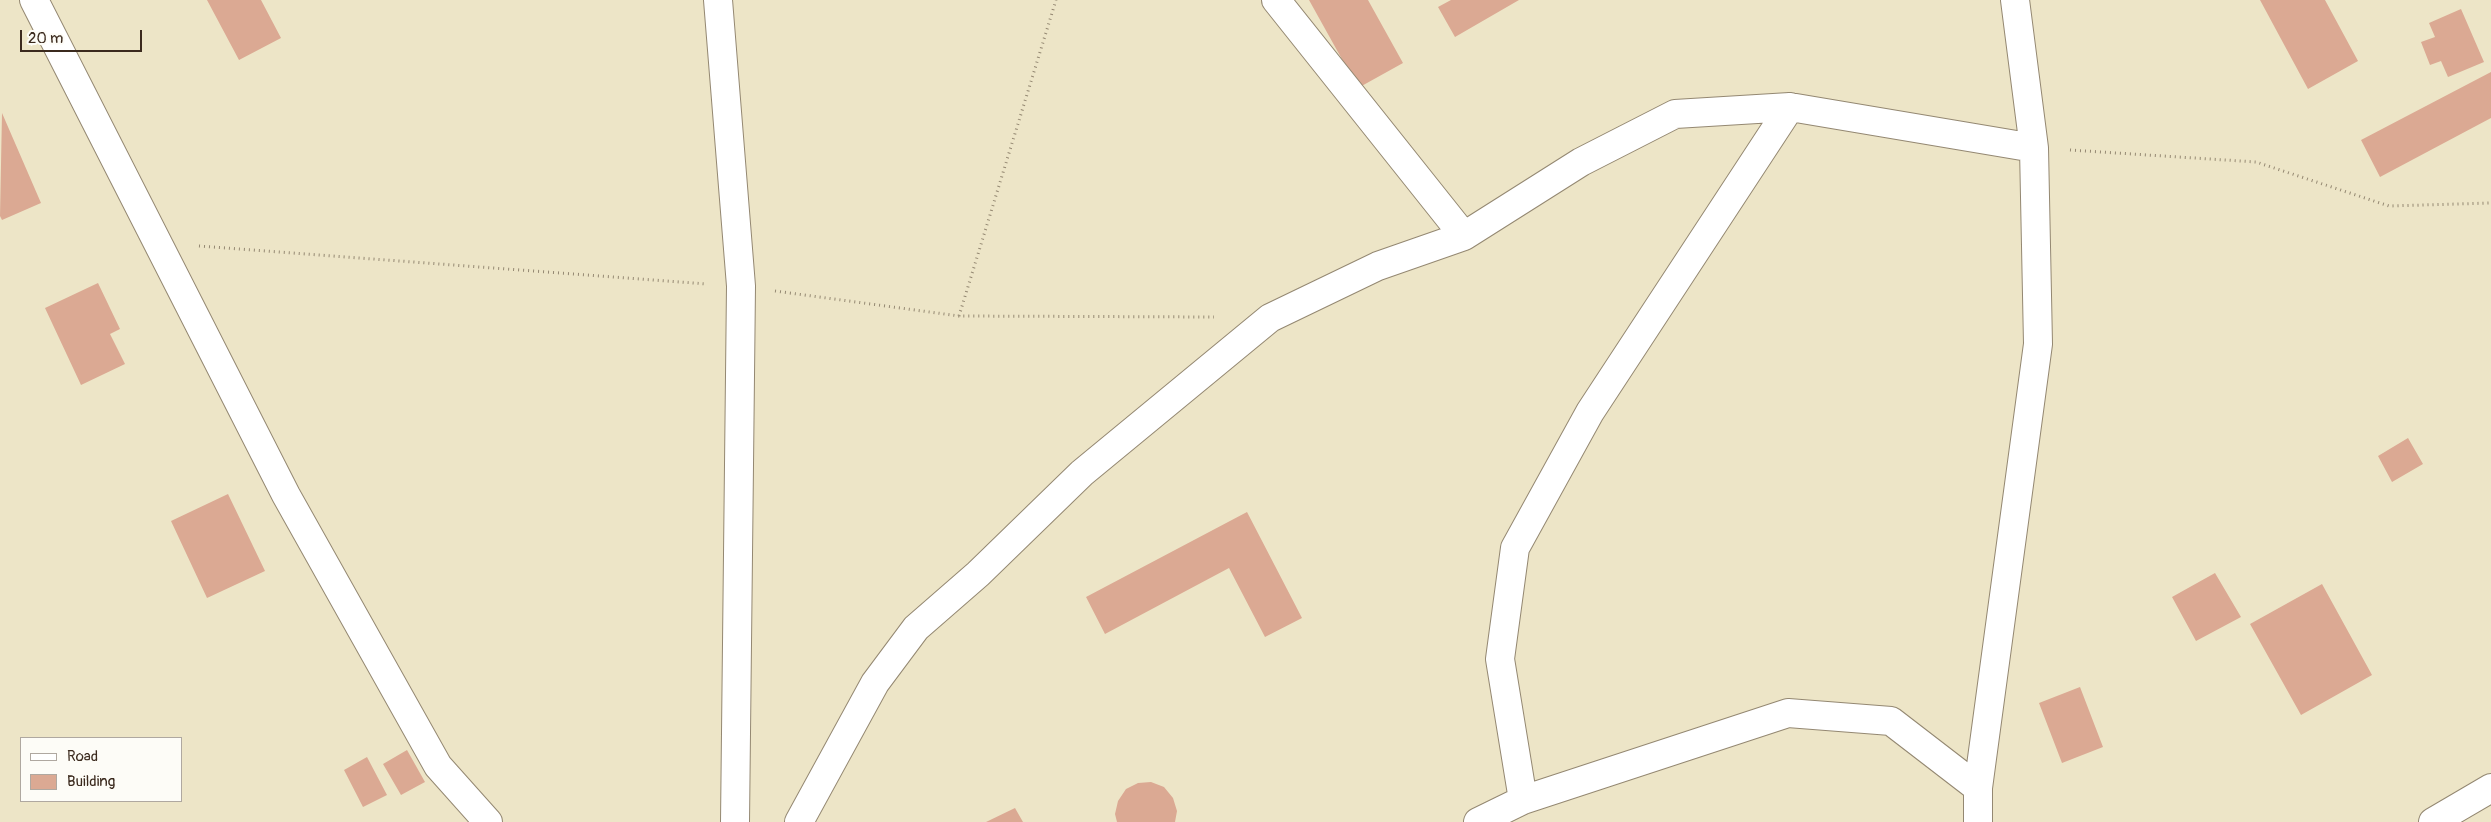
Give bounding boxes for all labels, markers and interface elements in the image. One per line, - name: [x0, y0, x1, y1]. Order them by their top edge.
- scale bar: [22, 20, 145, 52]
- text: 20 m: [28, 29, 63, 48]
- legend: [20, 737, 182, 802]
- text: Road: [67, 747, 98, 766]
- text: Building: [67, 772, 115, 791]

